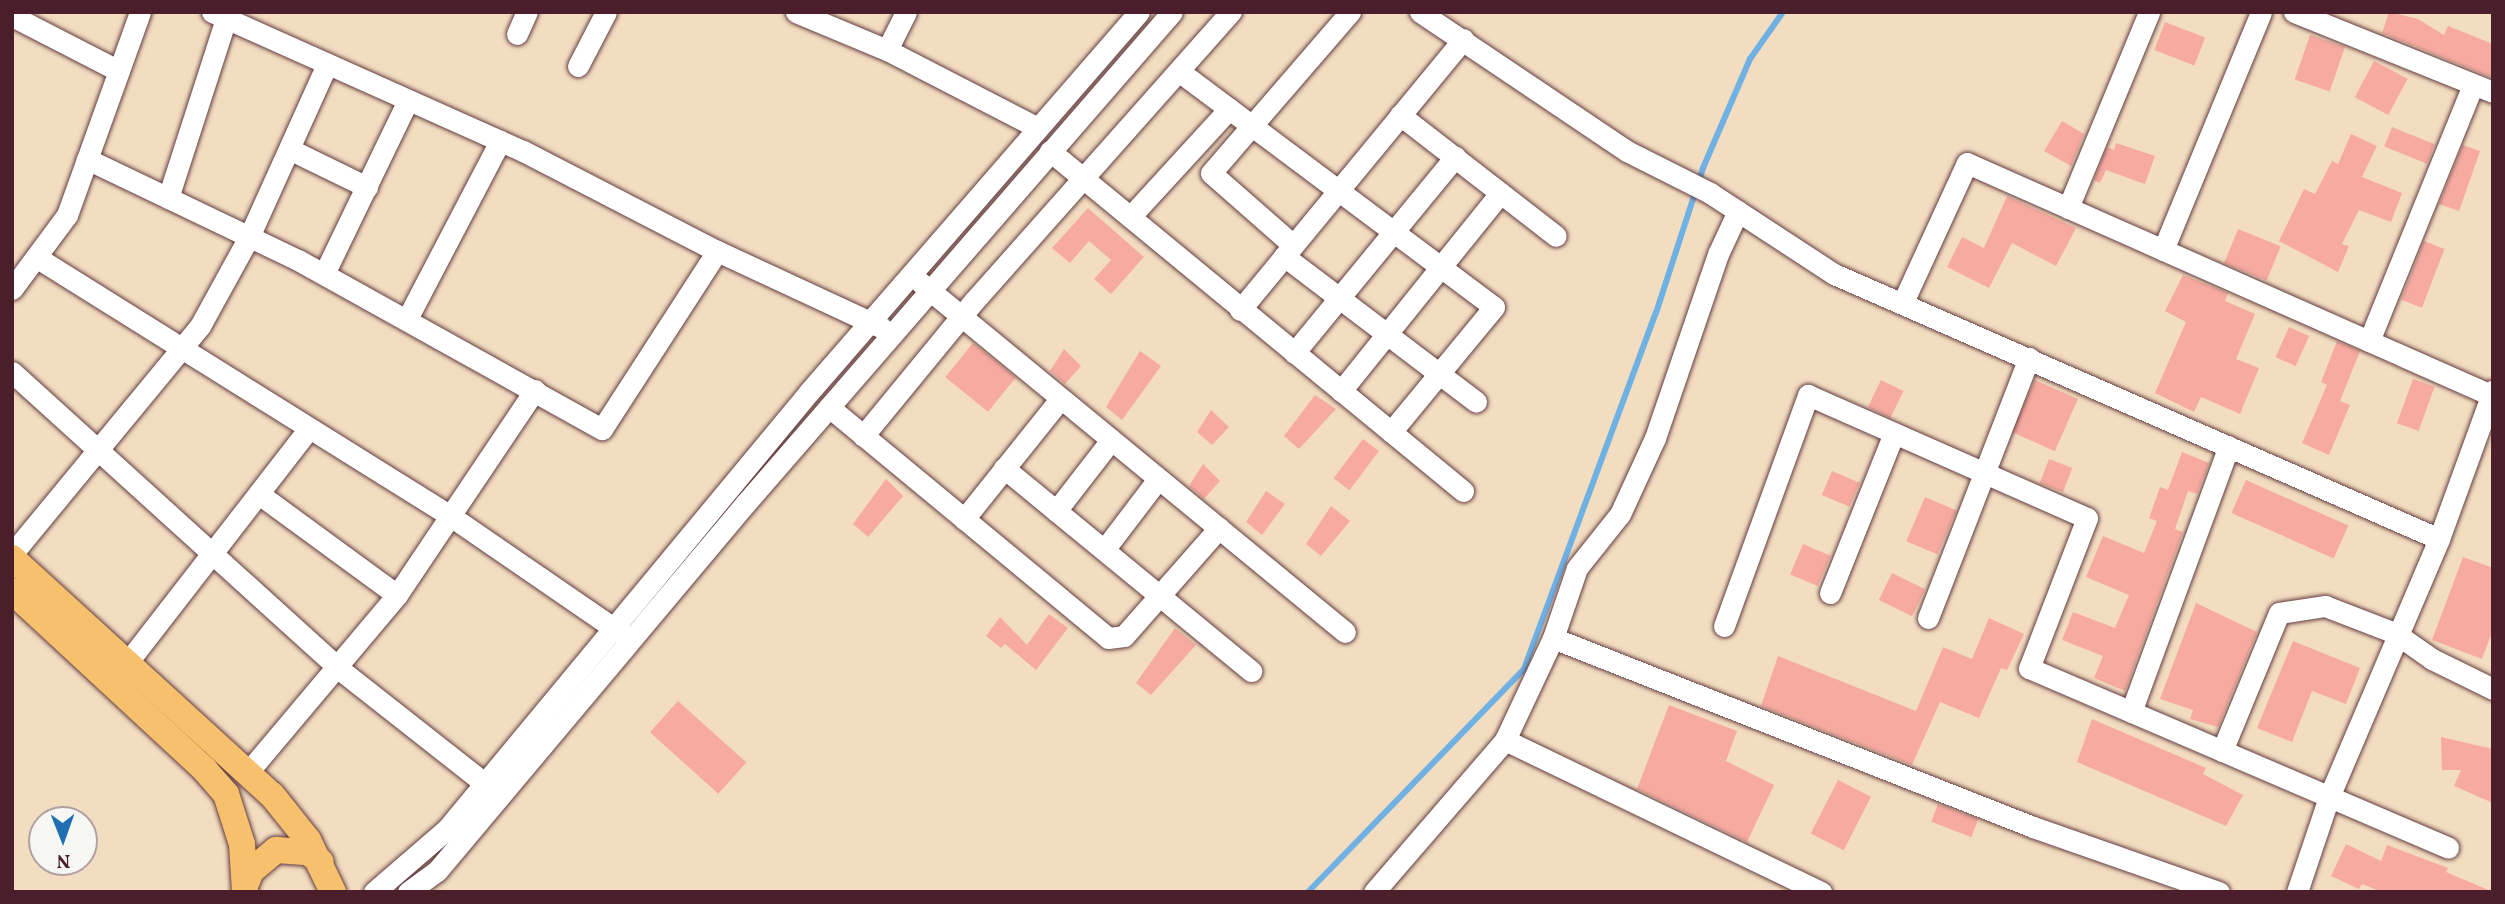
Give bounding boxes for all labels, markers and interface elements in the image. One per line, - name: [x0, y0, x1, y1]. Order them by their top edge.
- north arrow: [28, 806, 98, 876]
- text: N: [56, 847, 70, 873]

